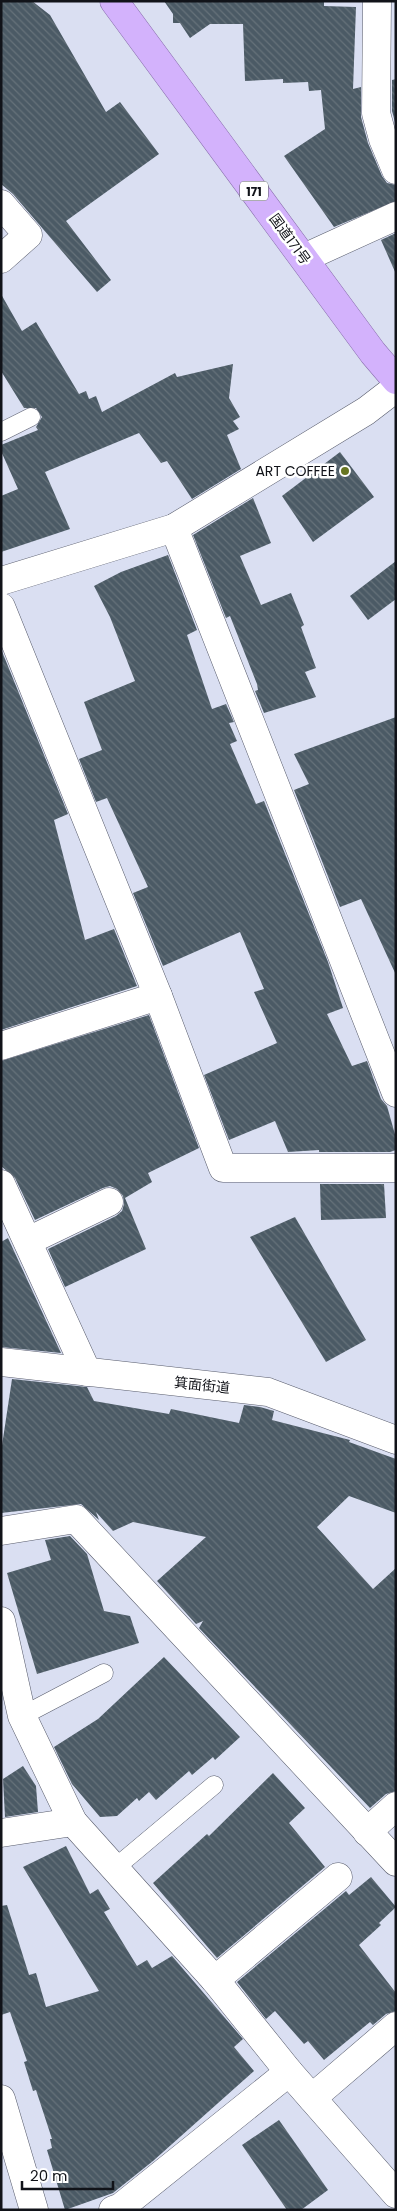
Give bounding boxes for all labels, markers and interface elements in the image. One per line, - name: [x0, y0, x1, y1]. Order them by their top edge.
- road number: 171: [240, 182, 268, 200]
- street label: 国道171号: [265, 209, 315, 269]
- place label: ART COFFEE: [255, 461, 335, 481]
- marker: ART COFFEE: [339, 465, 351, 477]
- street label: 箕面街道: [173, 1372, 231, 1398]
- scale bar: [22, 2158, 114, 2190]
- text: 20 m: [30, 2165, 68, 2186]

